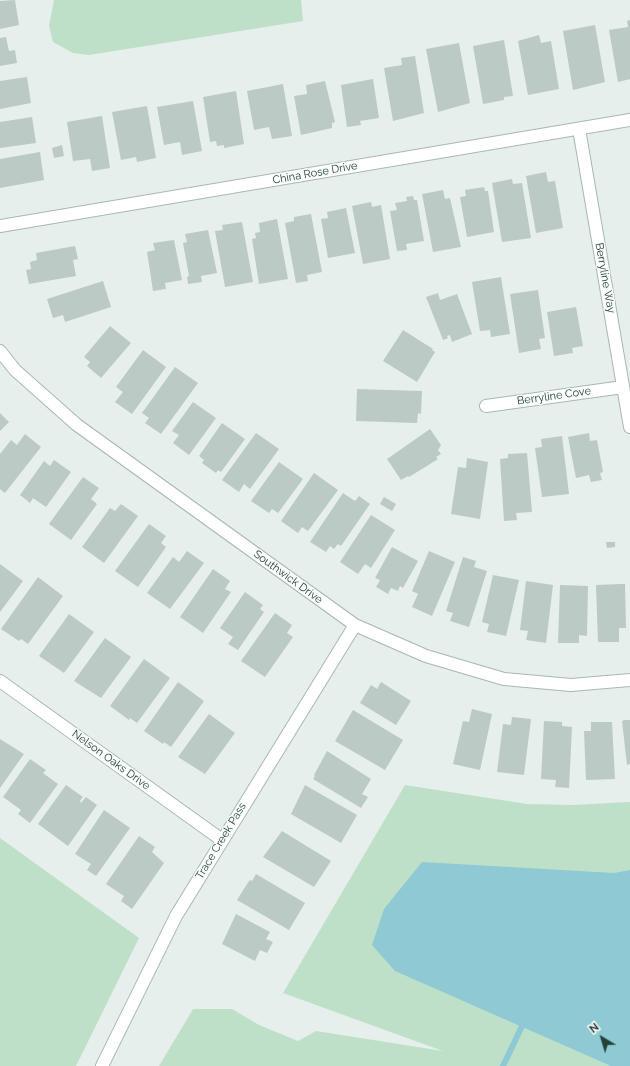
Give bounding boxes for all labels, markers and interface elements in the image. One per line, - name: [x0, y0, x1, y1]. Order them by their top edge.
- street label: China Rose Drive: [272, 159, 358, 187]
- street label: Berryline Way: [592, 242, 618, 314]
- street label: Berryline Cove: [516, 384, 592, 408]
- street label: Southwick Drive: [251, 548, 325, 606]
- street label: Nelson Oaks Drive: [69, 727, 153, 793]
- street label: Trace Creek Pass: [193, 800, 249, 882]
- north arrow: [582, 1018, 622, 1058]
- text: N: [587, 1020, 602, 1036]

